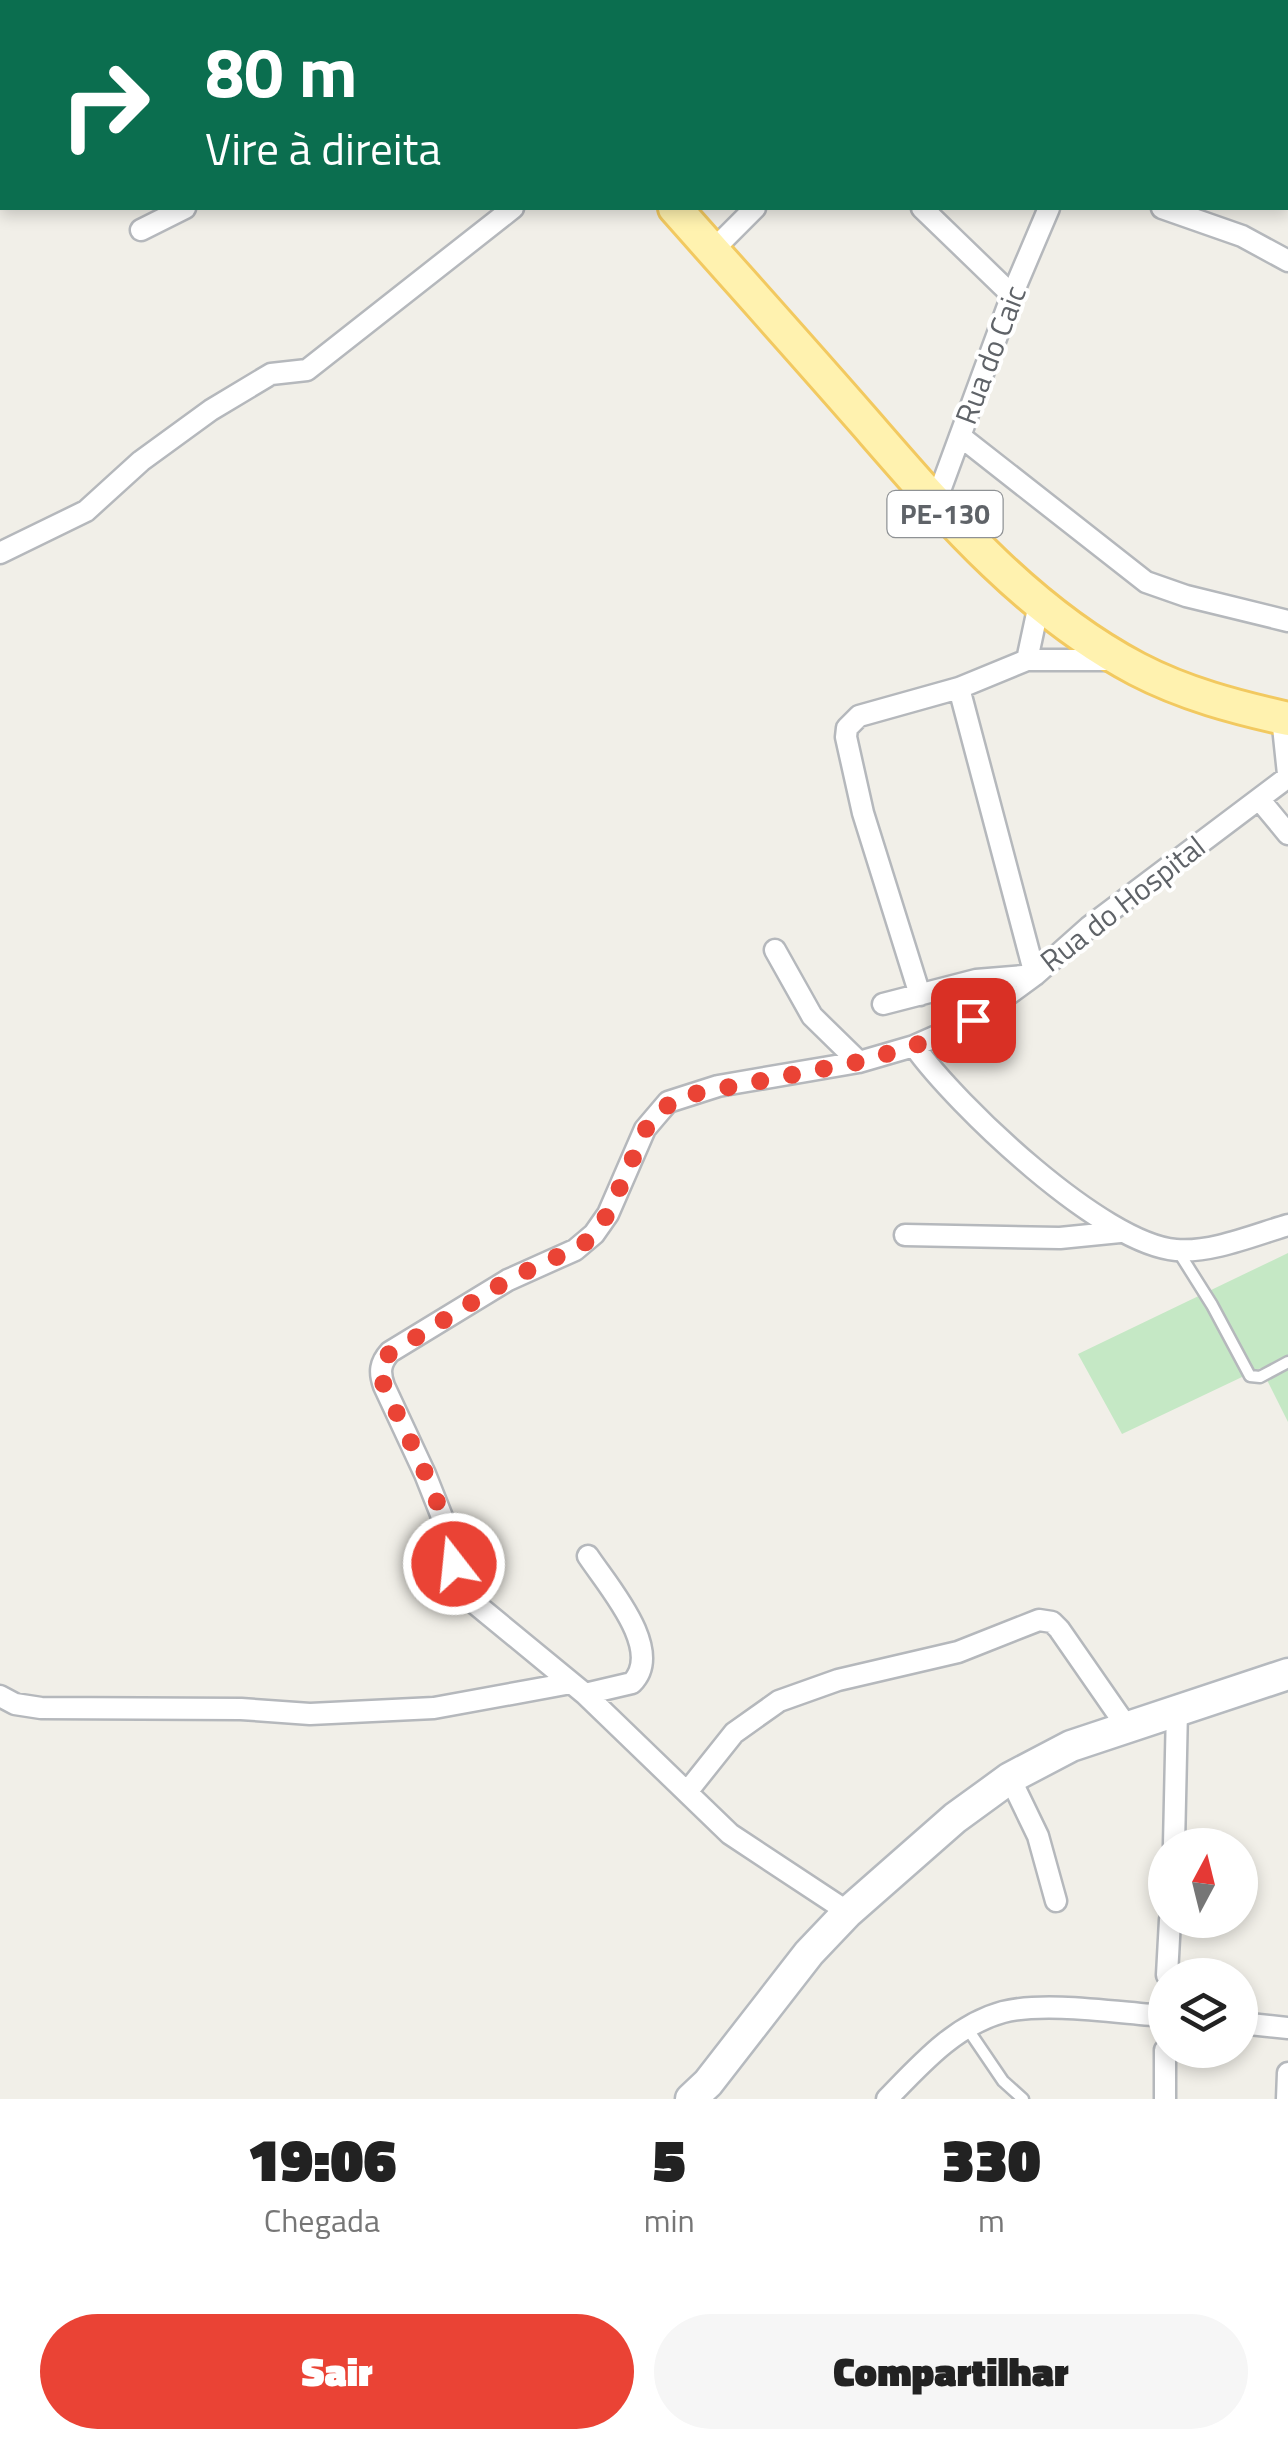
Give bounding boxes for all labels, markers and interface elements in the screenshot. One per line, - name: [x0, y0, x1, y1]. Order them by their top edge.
- text: 80 m: [205, 18, 358, 124]
- icon: right: [40, 40, 170, 170]
- text: Vire à direita: [205, 114, 441, 182]
- street label: Rua do Caic: [943, 279, 1038, 431]
- road number: PE-130: [888, 491, 1002, 537]
- street label: Rua do Hospital: [1030, 824, 1215, 983]
- pin: [931, 978, 1016, 1063]
- icon: arrive: [946, 993, 1001, 1048]
- position arrow: [402, 1512, 506, 1616]
- north arrow: [1148, 1828, 1258, 1938]
- map controls: [1148, 1828, 1258, 2068]
- button: layers: [1148, 1958, 1258, 2068]
- text: 19:06: [247, 2113, 396, 2204]
- text: 5: [653, 2113, 686, 2204]
- text: 330: [942, 2113, 1041, 2204]
- text: Chegada: [264, 2196, 380, 2244]
- text: min: [644, 2196, 695, 2244]
- text: m: [978, 2196, 1005, 2244]
- button: Sair: [40, 2314, 634, 2429]
- button: Compartilhar: [654, 2314, 1248, 2429]

